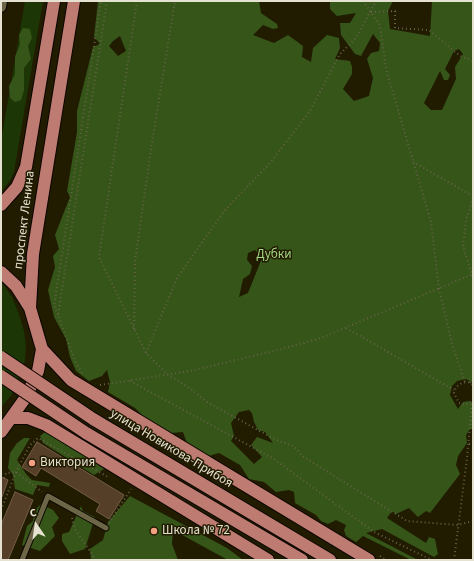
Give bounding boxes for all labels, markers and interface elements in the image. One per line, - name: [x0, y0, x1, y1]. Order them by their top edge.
- street label: проспект Ленина: [11, 170, 39, 270]
- park label: Дубки: [256, 247, 292, 263]
- street label: улица Новикова-Прибоя: [107, 406, 235, 492]
- place label: Виктория: [40, 455, 95, 471]
- marker: Виктория: [27, 458, 37, 468]
- north arrow: [16, 505, 56, 545]
- text: С: [28, 505, 38, 521]
- place label: Школа № 72: [162, 523, 230, 539]
- marker: Школа № 72: [149, 526, 159, 536]

